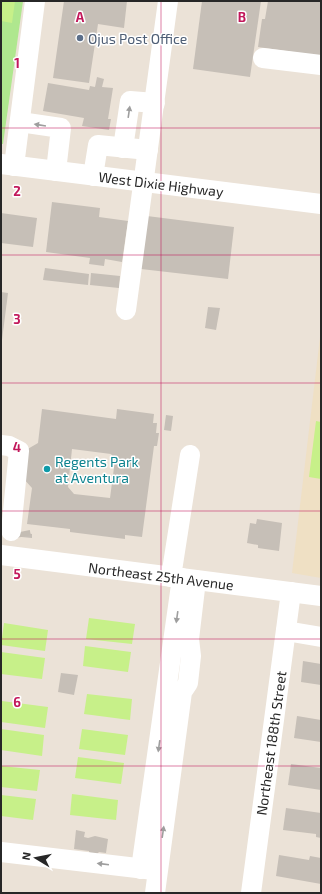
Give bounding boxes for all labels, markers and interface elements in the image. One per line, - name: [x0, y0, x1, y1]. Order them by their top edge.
- text: A: [76, 9, 85, 25]
- text: B: [238, 9, 246, 25]
- place label: Ojus Post Office: [88, 30, 187, 47]
- marker: Ojus Post Office: [75, 33, 85, 43]
- text: 1: [14, 55, 20, 71]
- one-way arrow: [126, 106, 132, 118]
- one-way arrow: [34, 122, 46, 128]
- street label: West Dixie Highway: [98, 168, 225, 200]
- text: 2: [13, 183, 21, 199]
- text: 3: [13, 311, 21, 327]
- text: 4: [13, 439, 21, 455]
- place label: Regents Park at Aventura: [55, 453, 139, 486]
- marker: Regents Park at Aventura: [42, 464, 52, 474]
- street label: Northeast 25th Avenue: [87, 559, 235, 593]
- text: 5: [13, 566, 21, 582]
- one-way arrow: [173, 611, 180, 623]
- street label: Northeast 188th Street: [252, 670, 290, 816]
- text: 6: [13, 694, 21, 710]
- one-way arrow: [156, 740, 162, 752]
- one-way arrow: [160, 826, 166, 838]
- north arrow: [16, 838, 56, 878]
- text: N: [19, 851, 33, 861]
- one-way arrow: [97, 861, 109, 867]

